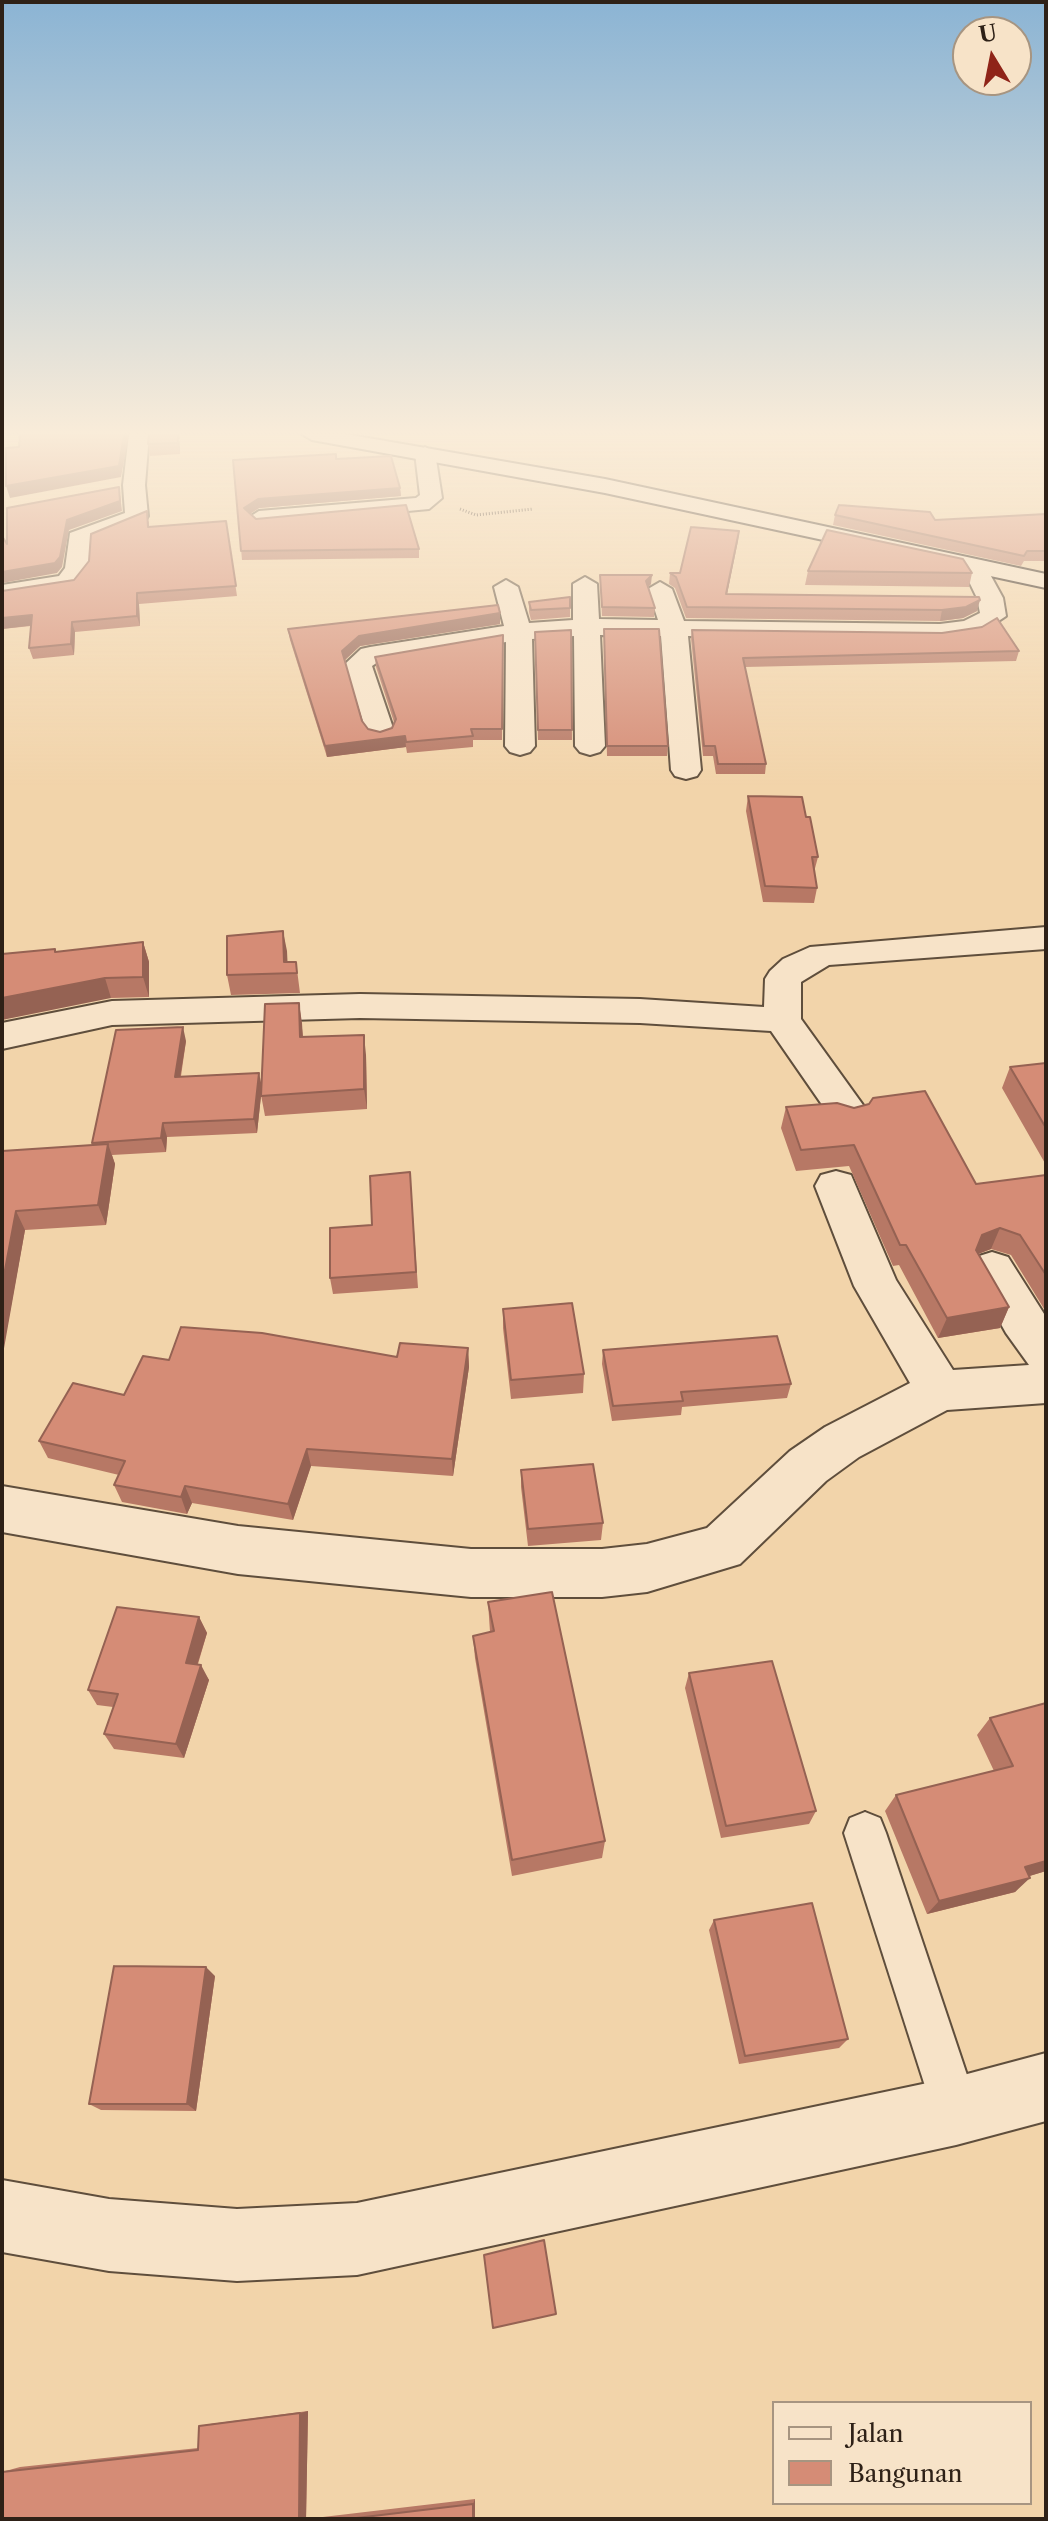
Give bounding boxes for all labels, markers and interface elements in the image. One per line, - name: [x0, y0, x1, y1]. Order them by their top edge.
- north arrow: [952, 16, 1032, 96]
- text: U: [977, 19, 999, 49]
- legend: [772, 2401, 1032, 2505]
- text: Jalan: [848, 2419, 904, 2448]
- text: Bangunan: [848, 2459, 963, 2488]

